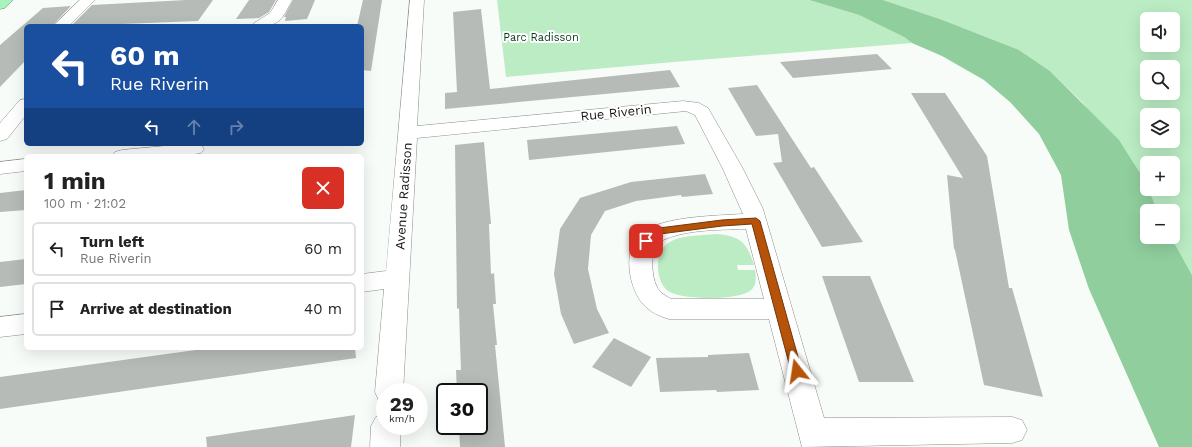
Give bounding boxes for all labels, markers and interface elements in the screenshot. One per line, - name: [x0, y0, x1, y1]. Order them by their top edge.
- map controls: [1140, 12, 1180, 244]
- button: sound: [1140, 12, 1180, 52]
- park label: Parc Radisson: [503, 31, 579, 44]
- text: 60 m: [110, 39, 180, 72]
- icon: left: [44, 40, 96, 92]
- button: search: [1140, 60, 1180, 100]
- text: Rue Riverin: [110, 73, 209, 94]
- street label: Rue Riverin: [580, 101, 652, 124]
- button: layers: [1140, 108, 1180, 148]
- icon: left: [141, 116, 163, 138]
- icon: ahead: [183, 116, 205, 138]
- icon: right: [225, 116, 247, 138]
- street label: Avenue Radisson: [392, 142, 415, 250]
- button: +: [1140, 156, 1180, 196]
- text: 1 min: [44, 167, 106, 195]
- button: close: [302, 167, 344, 209]
- text: 100 m · 21:02: [44, 196, 126, 211]
- button: −: [1140, 204, 1180, 244]
- pin: [629, 224, 663, 258]
- icon: arrive: [635, 230, 657, 252]
- text: Turn left: [80, 233, 144, 251]
- icon: left: [46, 238, 68, 260]
- text: 60 m: [304, 240, 342, 258]
- text: Rue Riverin: [80, 251, 152, 266]
- icon: arrive: [46, 298, 68, 320]
- text: Arrive at destination: [80, 300, 232, 318]
- text: 40 m: [304, 300, 342, 318]
- position arrow: [776, 350, 818, 392]
- speed limit sign: 30: [436, 383, 488, 435]
- text: 29: [390, 392, 414, 416]
- text: km/h: [389, 413, 415, 424]

